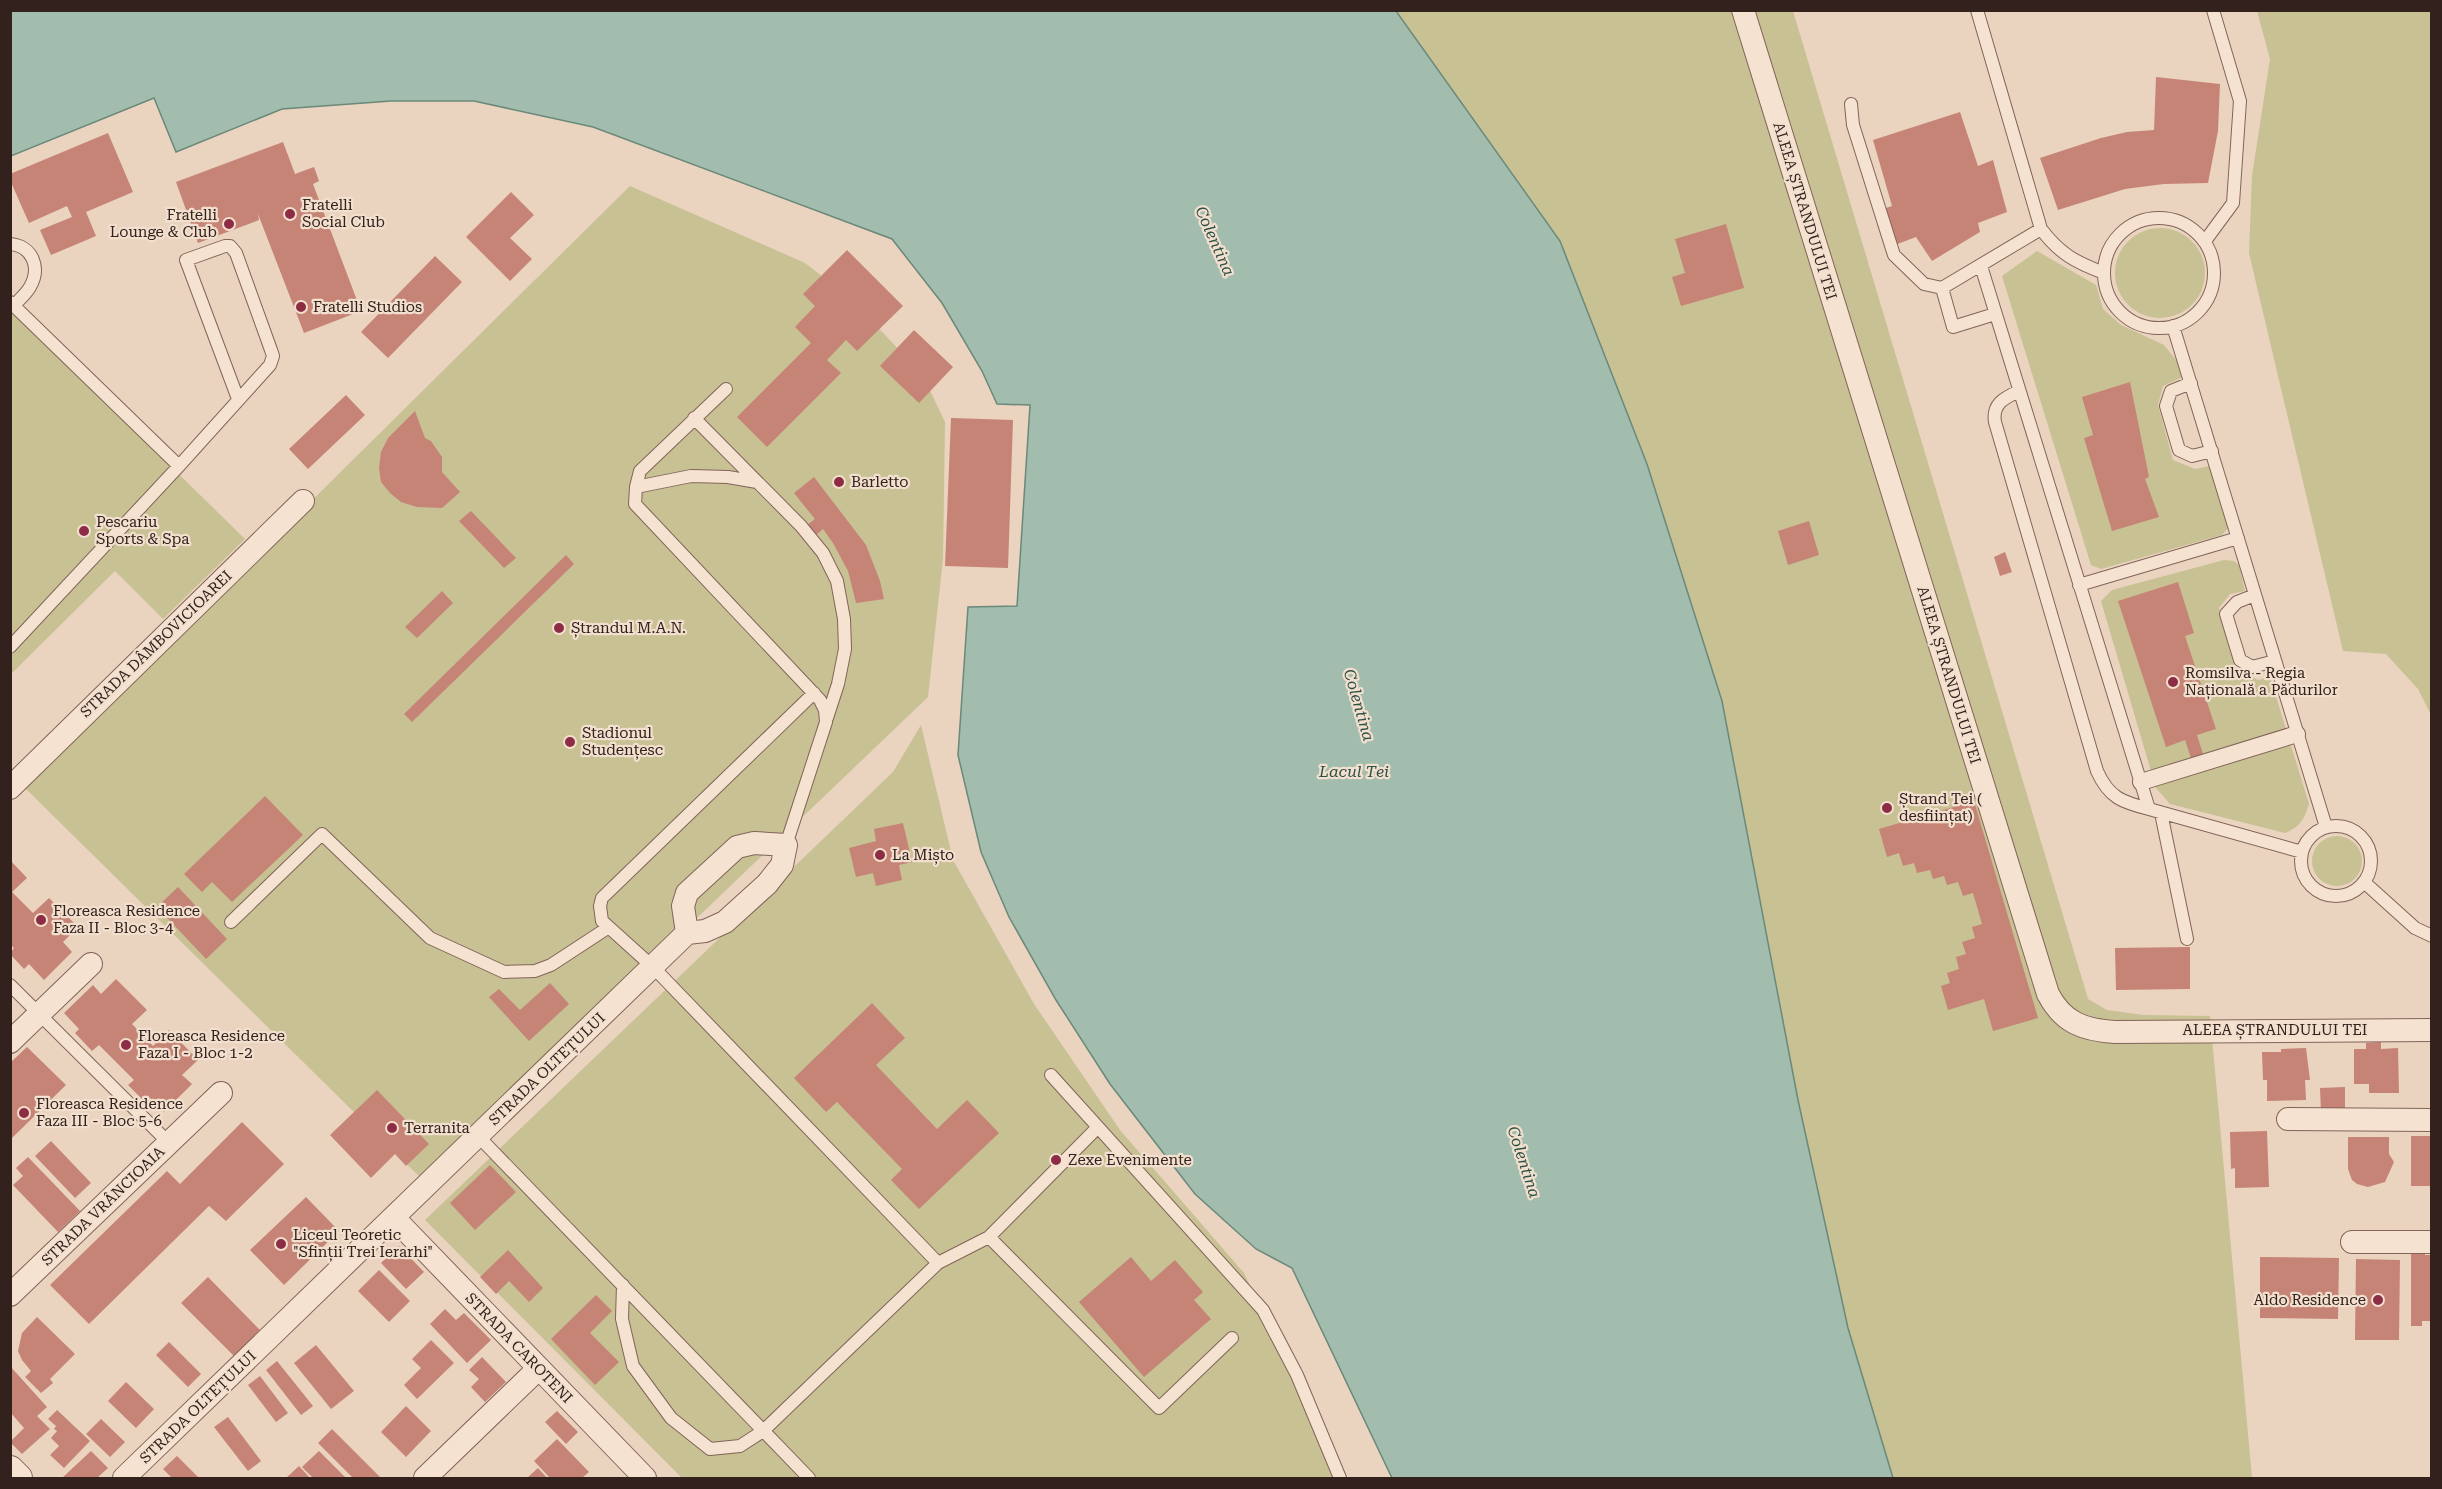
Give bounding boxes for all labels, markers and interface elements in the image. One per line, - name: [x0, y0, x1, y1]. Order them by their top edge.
- street label: ALEEA ȘTRANDULUI TEI: [1768, 120, 1841, 302]
- place label: Fratelli Social Club: [302, 196, 385, 231]
- water label: Colentina: [1191, 203, 1239, 279]
- place label: Fratelli Lounge & Club: [110, 206, 217, 241]
- marker: Fratelli Social Club: [283, 207, 297, 221]
- marker: Fratelli Lounge & Club: [222, 217, 236, 231]
- place label: Fratelli Studios: [313, 298, 422, 316]
- marker: Fratelli Studios: [294, 300, 308, 314]
- place label: Barletto: [851, 473, 909, 491]
- marker: Barletto: [832, 475, 846, 489]
- place label: Pescariu Sports & Spa: [96, 513, 189, 548]
- marker: Pescariu Sports & Spa: [77, 524, 91, 538]
- street label: STRADA DÂMBOVICIOAREI: [76, 567, 236, 721]
- street label: ALEEA ȘTRANDULUI TEI: [1912, 584, 1985, 766]
- place label: Ștrandul M.A.N.: [571, 619, 686, 638]
- marker: Ștrandul M.A.N.: [552, 621, 566, 635]
- place label: Romsilva - Regia Națională a Pădurilor: [2185, 664, 2338, 700]
- water label: Colentina: [1340, 667, 1378, 744]
- marker: Romsilva - Regia Națională a Pădurilor: [2166, 675, 2180, 689]
- place label: Stadionul Studențesc: [582, 724, 663, 760]
- marker: Stadionul Studențesc: [563, 735, 577, 749]
- water label: Lacul Tei: [1318, 762, 1389, 781]
- place label: Ștrand Tei ( desființat): [1899, 790, 1982, 826]
- marker: Ștrand Tei ( desființat): [1880, 801, 1894, 815]
- place label: La Mișto: [892, 846, 954, 865]
- marker: La Mișto: [873, 848, 887, 862]
- place label: Floreasca Residence Faza II - Bloc 3-4: [53, 902, 200, 937]
- marker: Floreasca Residence Faza II - Bloc 3-4: [34, 913, 48, 927]
- street label: STRADA OLTEȚULUI: [485, 1009, 610, 1130]
- street label: ALEEA ȘTRANDULUI TEI: [2183, 1021, 2367, 1040]
- place label: Floreasca Residence Faza I - Bloc 1-2: [138, 1027, 285, 1062]
- marker: Floreasca Residence Faza I - Bloc 1-2: [119, 1038, 133, 1052]
- place label: Floreasca Residence Faza III - Bloc 5-6: [36, 1095, 183, 1130]
- marker: Floreasca Residence Faza III - Bloc 5-6: [17, 1106, 31, 1120]
- place label: Terranita: [404, 1119, 470, 1137]
- marker: Terranita: [385, 1121, 399, 1135]
- water label: Colentina: [1504, 1124, 1545, 1200]
- street label: STRADA VRÂNCIOAIA: [38, 1142, 169, 1269]
- place label: Zexe Evenimente: [1068, 1151, 1192, 1169]
- marker: Zexe Evenimente: [1049, 1153, 1063, 1167]
- place label: Liceul Teoretic "Sfinții Trei Ierarhi": [293, 1226, 433, 1262]
- marker: Liceul Teoretic "Sfinții Trei Ierarhi": [274, 1237, 288, 1251]
- street label: STRADA CAROTENI: [462, 1289, 576, 1407]
- place label: Aldo Residence: [2254, 1291, 2366, 1309]
- marker: Aldo Residence: [2371, 1293, 2385, 1307]
- street label: STRADA OLTEȚULUI: [136, 1347, 261, 1468]

